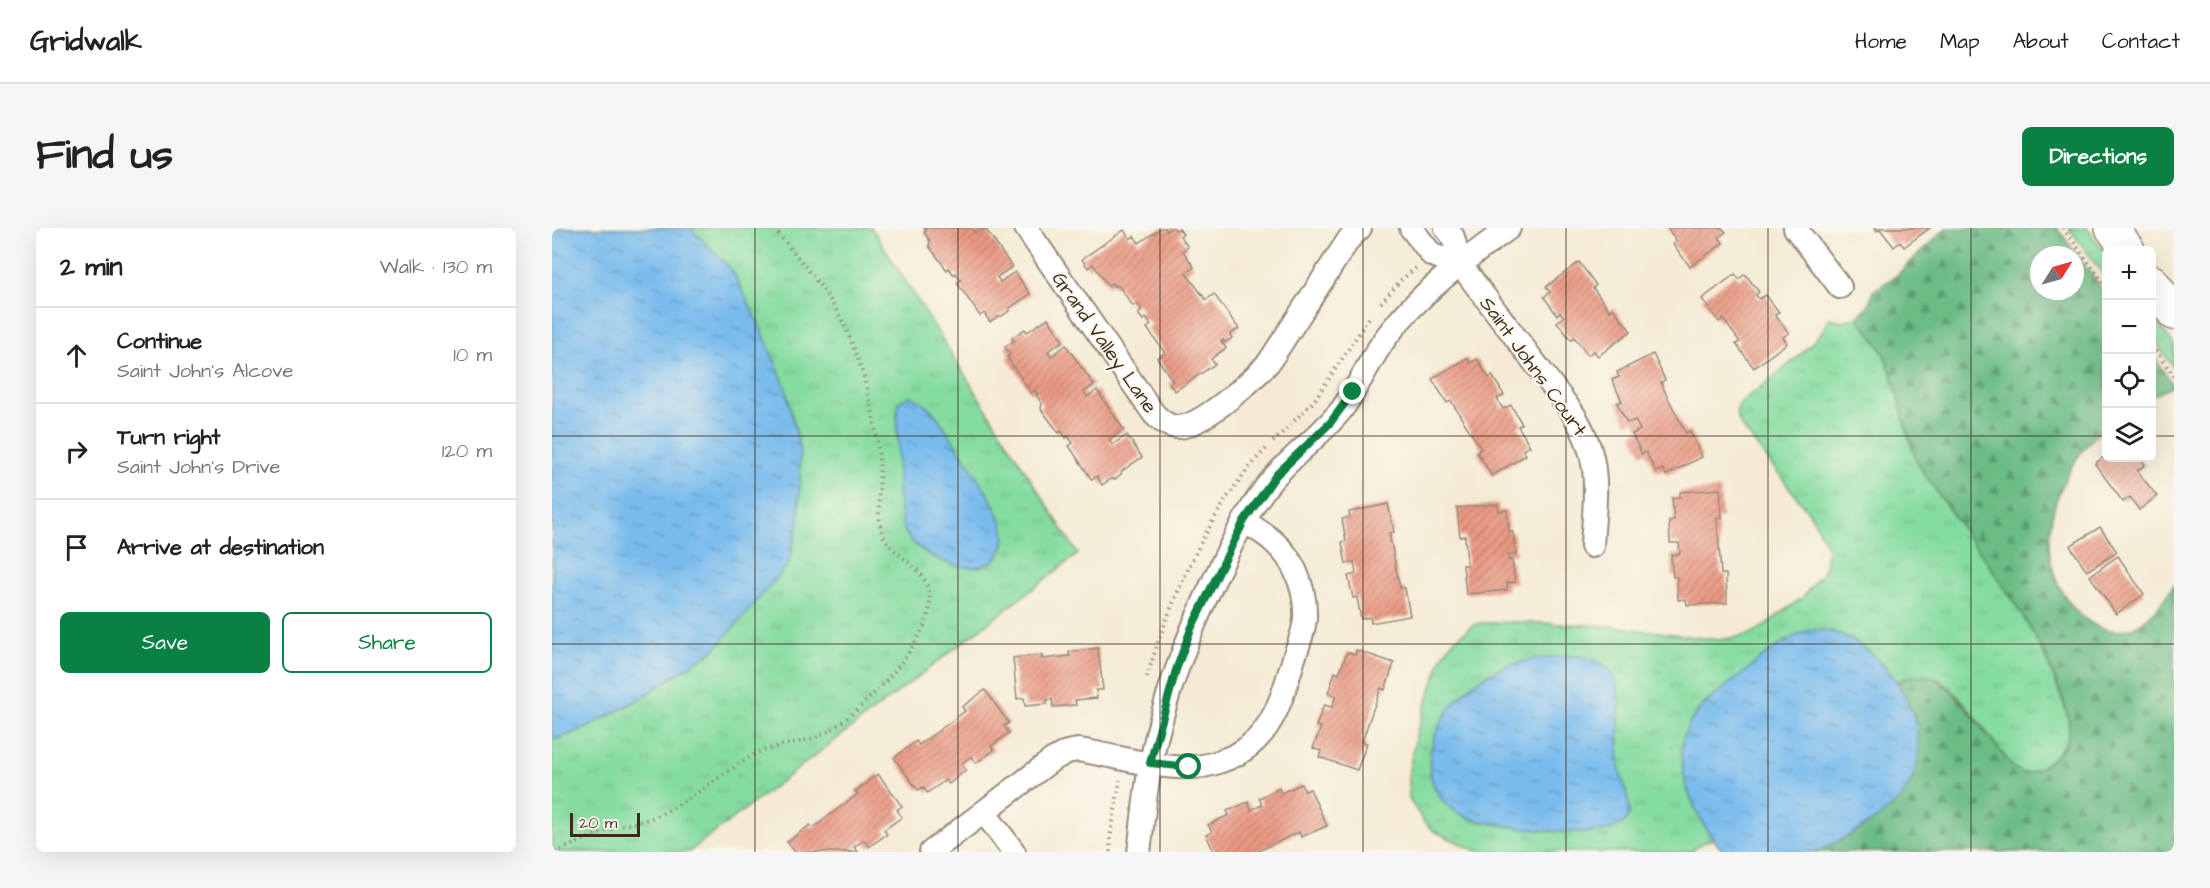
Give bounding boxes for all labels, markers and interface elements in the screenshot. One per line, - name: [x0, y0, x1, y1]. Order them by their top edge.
- text: Gridwalk: [30, 22, 142, 61]
- text: Home: [1855, 27, 1907, 56]
- text: Map: [1940, 27, 1980, 56]
- text: About: [2013, 27, 2069, 56]
- text: Contact: [2102, 27, 2180, 56]
- text: Find us: [36, 127, 173, 185]
- button: Directions: [2022, 127, 2174, 186]
- north arrow: [2030, 246, 2084, 300]
- map controls: [2102, 246, 2156, 462]
- button: +: [2102, 246, 2156, 300]
- text: 2 min: [60, 249, 122, 285]
- text: Walk · 130 m: [380, 253, 492, 281]
- street label: Grand Valley Lane: [1044, 266, 1164, 420]
- street label: Saint Johns Court: [1473, 291, 1593, 442]
- button: −: [2102, 300, 2156, 354]
- text: Continue: [117, 326, 202, 357]
- icon: ahead: [60, 339, 93, 372]
- text: 10 m: [453, 341, 492, 369]
- button: locate: [2102, 354, 2156, 408]
- text: Saint John's Alcove: [117, 357, 293, 385]
- route end: [1339, 378, 1365, 404]
- button: layers: [2102, 408, 2156, 462]
- text: Turn right: [117, 422, 220, 453]
- icon: right: [60, 435, 93, 468]
- text: 120 m: [442, 437, 492, 465]
- text: Saint John's Drive: [117, 453, 280, 481]
- icon: arrive: [60, 531, 93, 564]
- text: Arrive at destination: [117, 532, 324, 563]
- button: Save: [60, 612, 270, 673]
- button: Share: [282, 612, 492, 673]
- route start: [1175, 753, 1201, 779]
- scale bar: [570, 810, 640, 838]
- text: 20 m: [579, 812, 617, 834]

